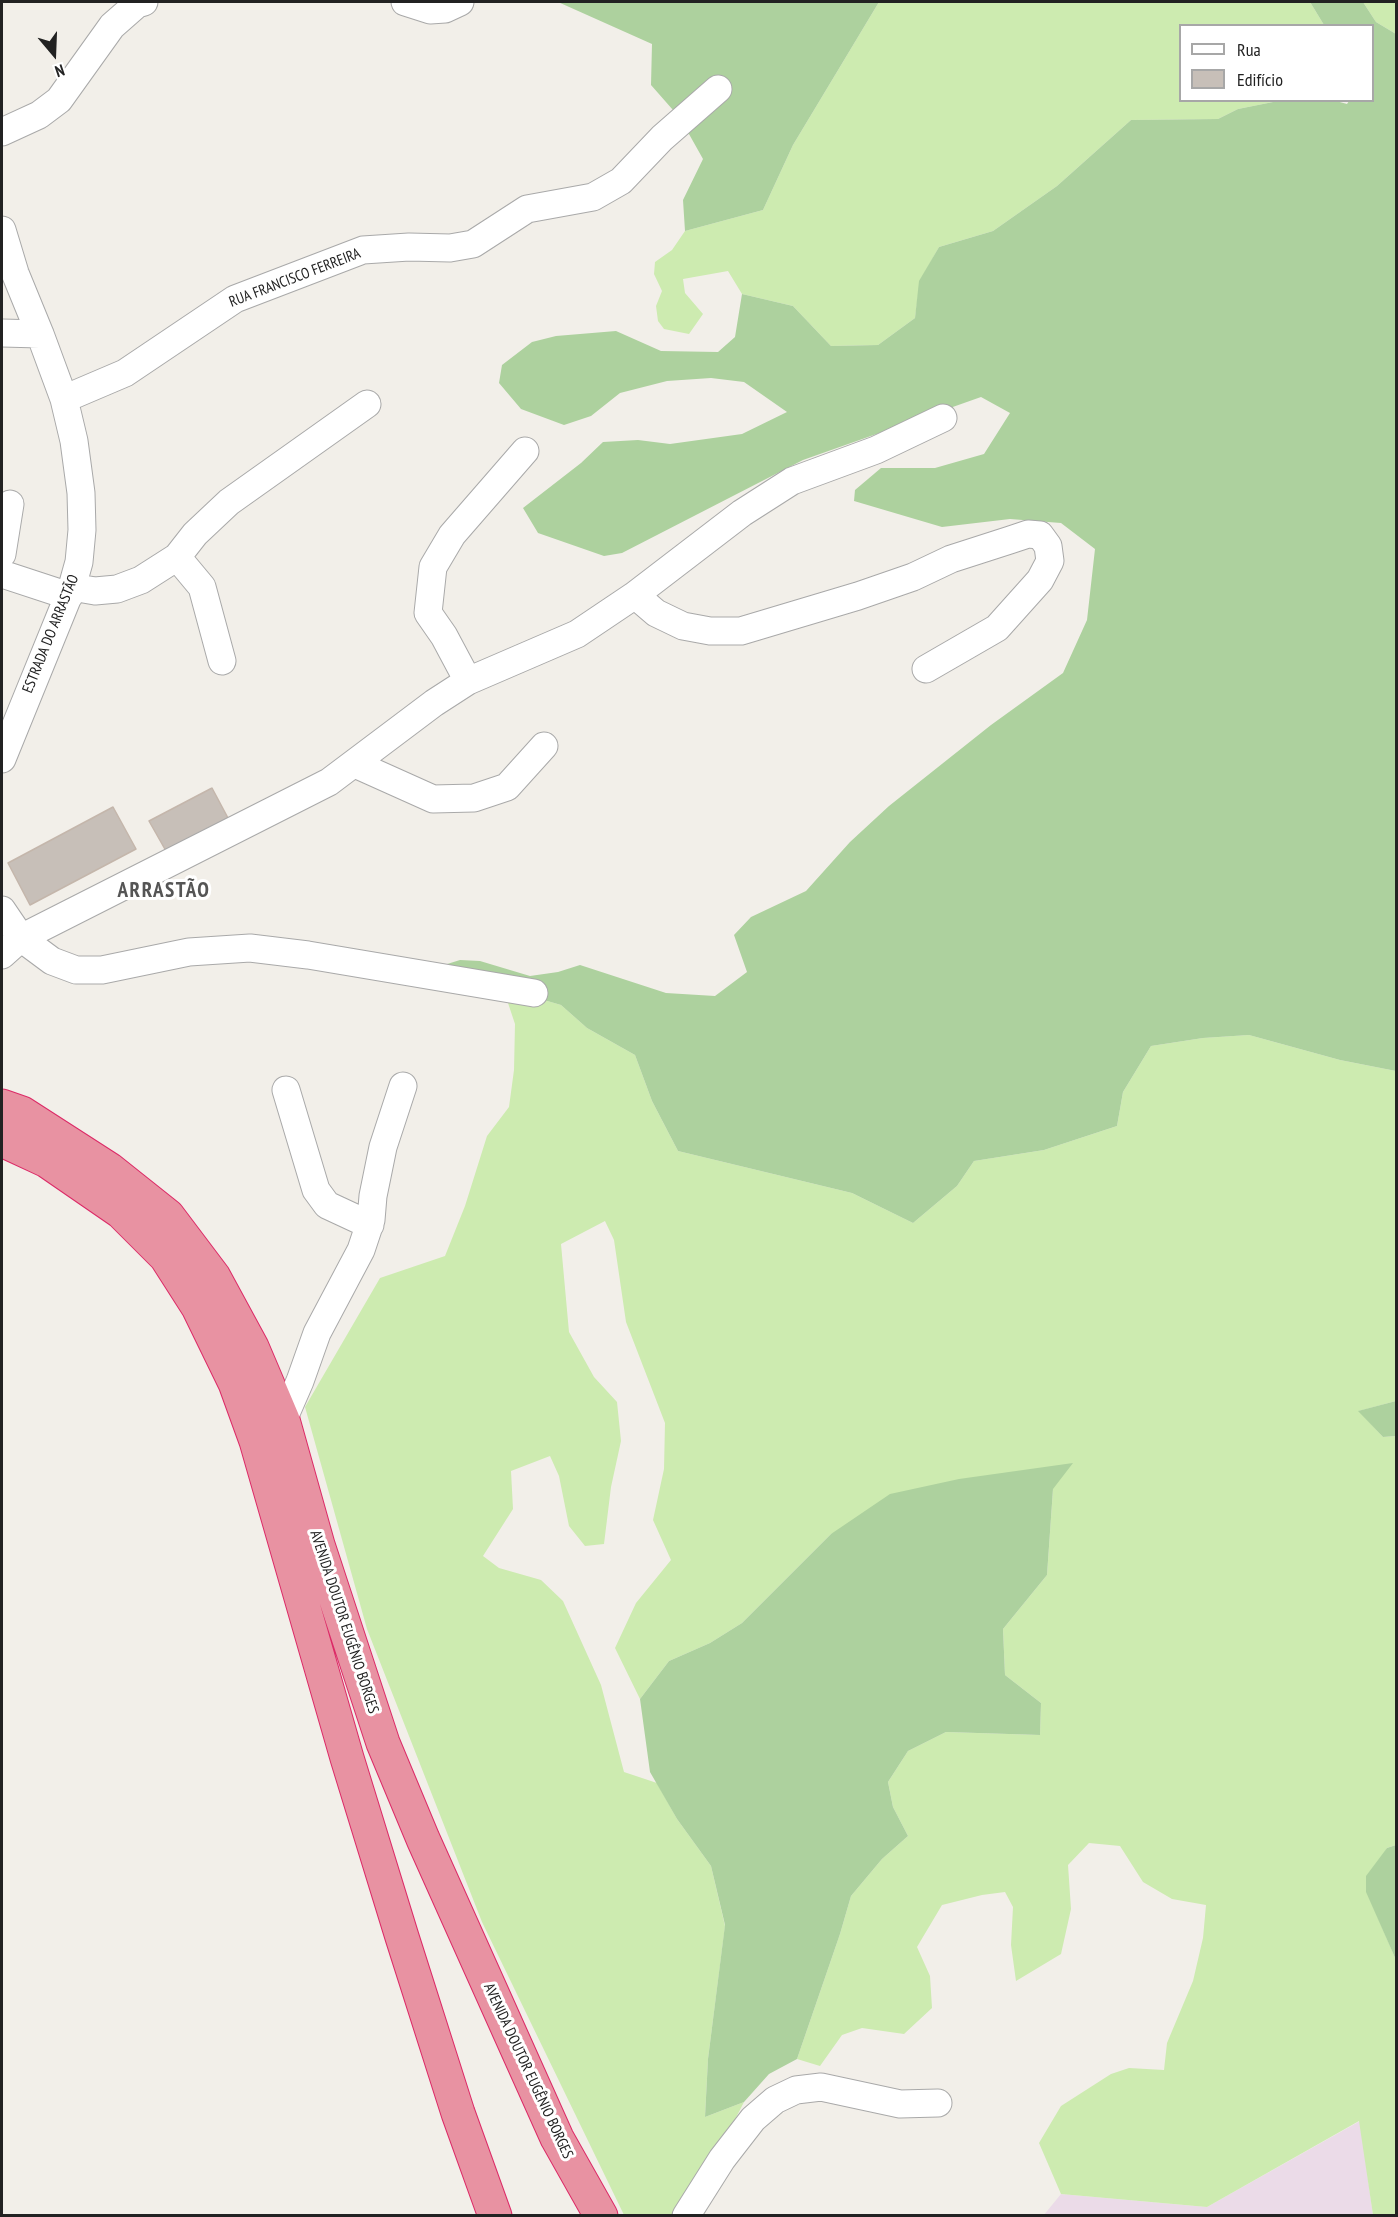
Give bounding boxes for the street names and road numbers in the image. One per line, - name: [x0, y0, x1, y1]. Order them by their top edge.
- street label: RUA FRANCISCO FERREIRA: [227, 245, 363, 311]
- street label: ESTRADA DO ARRASTÃO: [19, 572, 83, 696]
- street label: AVENIDA DOUTOR EUGÊNIO BORGES: [306, 1528, 382, 1716]
- street label: AVENIDA DOUTOR EUGÊNIO BORGES: [479, 1980, 577, 2162]

